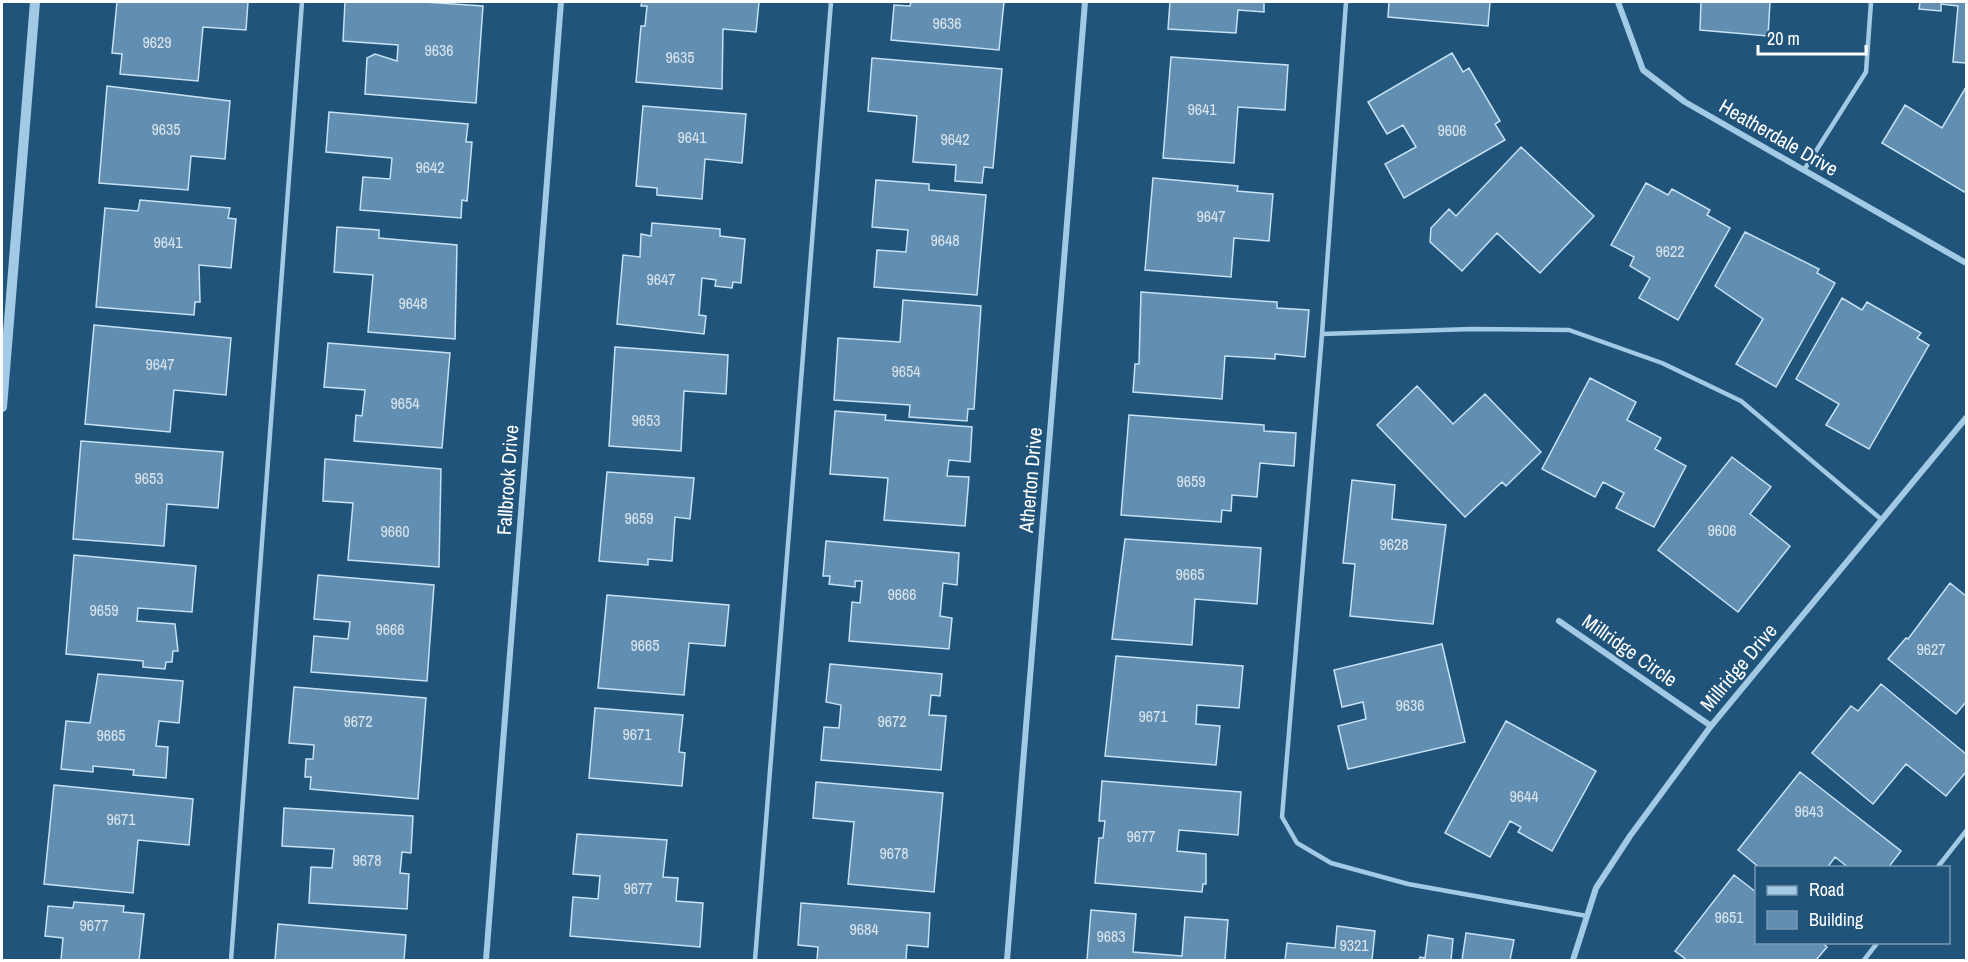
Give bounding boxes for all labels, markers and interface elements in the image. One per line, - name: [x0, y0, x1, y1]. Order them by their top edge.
- house number: 9636: [932, 12, 962, 34]
- scale bar: [1758, 18, 1866, 56]
- text: 20 m: [1767, 26, 1800, 51]
- house number: 9629: [142, 31, 172, 53]
- house number: 9636: [424, 39, 454, 61]
- house number: 9635: [665, 46, 695, 68]
- street label: Heatherdale Drive: [1715, 92, 1843, 182]
- house number: 9641: [1187, 98, 1217, 120]
- house number: 9635: [151, 118, 181, 140]
- house number: 9606: [1437, 119, 1467, 141]
- house number: 9641: [677, 126, 707, 148]
- house number: 9642: [940, 128, 970, 150]
- house number: 9642: [415, 156, 445, 178]
- house number: 9647: [1196, 205, 1226, 227]
- house number: 9648: [930, 229, 960, 251]
- house number: 9641: [153, 231, 183, 253]
- house number: 9622: [1655, 240, 1685, 262]
- house number: 9647: [646, 268, 676, 290]
- house number: 9648: [398, 292, 428, 314]
- house number: 9647: [145, 353, 175, 375]
- house number: 9654: [891, 360, 921, 382]
- house number: 9654: [390, 392, 420, 414]
- house number: 9653: [631, 409, 661, 431]
- street label: Fallbrook Drive: [490, 424, 524, 536]
- street label: Atherton Drive: [1012, 426, 1048, 535]
- house number: 9653: [134, 467, 164, 489]
- house number: 9659: [1176, 470, 1206, 492]
- house number: 9659: [624, 507, 654, 529]
- house number: 9606: [1707, 519, 1737, 541]
- house number: 9660: [380, 520, 410, 542]
- house number: 9628: [1379, 533, 1409, 555]
- house number: 9665: [1175, 563, 1205, 585]
- house number: 9666: [887, 583, 917, 605]
- house number: 9659: [89, 599, 119, 621]
- street label: Millridge Circle: [1577, 607, 1683, 693]
- street label: Millridge Drive: [1693, 617, 1783, 717]
- house number: 9666: [375, 618, 405, 640]
- house number: 9665: [630, 634, 660, 656]
- house number: 9627: [1916, 638, 1946, 660]
- house number: 9636: [1395, 694, 1425, 716]
- house number: 9671: [1138, 705, 1168, 727]
- house number: 9672: [343, 710, 373, 732]
- house number: 9672: [877, 710, 907, 732]
- house number: 9671: [622, 723, 652, 745]
- house number: 9665: [96, 724, 126, 746]
- house number: 9644: [1509, 785, 1539, 807]
- house number: 9643: [1794, 800, 1824, 822]
- house number: 9671: [106, 808, 136, 830]
- house number: 9677: [1126, 825, 1156, 847]
- house number: 9678: [879, 842, 909, 864]
- house number: 9678: [352, 849, 382, 871]
- legend: [1755, 866, 1950, 944]
- house number: 9677: [623, 877, 653, 899]
- text: Road: [1809, 877, 1844, 902]
- house number: 9651: [1714, 906, 1744, 928]
- text: Building: [1809, 907, 1864, 932]
- house number: 9677: [79, 914, 109, 936]
- house number: 9684: [849, 918, 879, 940]
- house number: 9683: [1096, 925, 1126, 947]
- house number: 9321: [1339, 934, 1369, 956]

